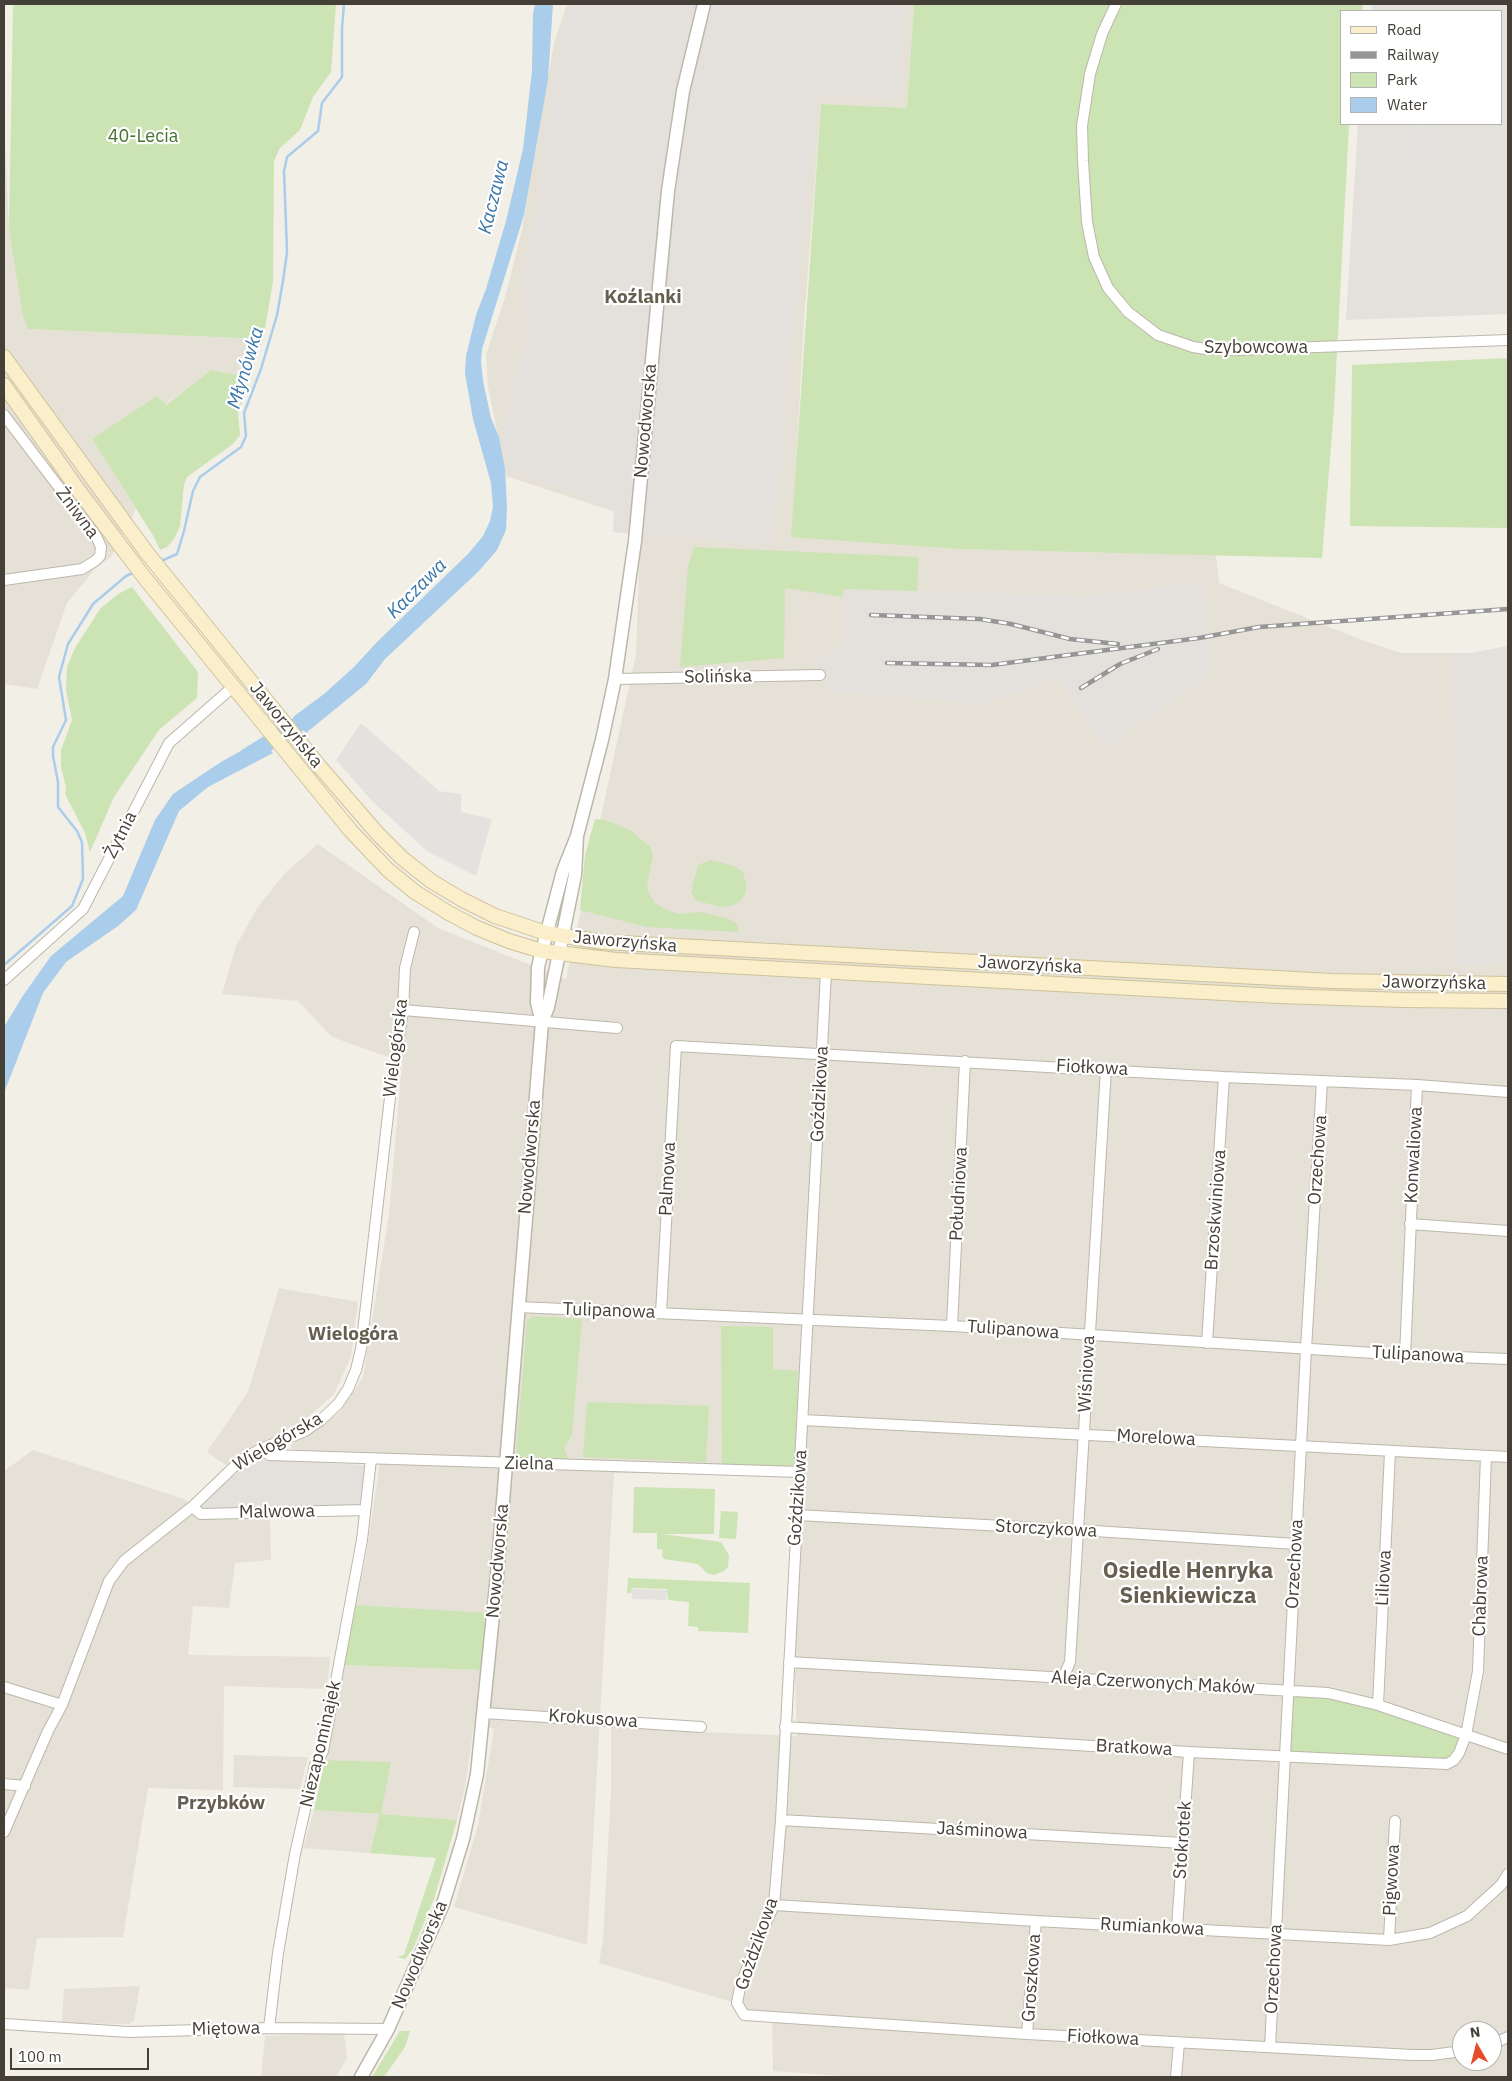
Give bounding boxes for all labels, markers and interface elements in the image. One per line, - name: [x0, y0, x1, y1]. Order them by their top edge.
- legend: [1340, 10, 1502, 125]
- text: Road: [1387, 20, 1422, 39]
- text: Railway: [1387, 45, 1439, 64]
- text: Park: [1387, 70, 1417, 89]
- text: Water: [1387, 95, 1427, 114]
- park label: 40-Lecia: [108, 126, 178, 148]
- water label: Kaczawa: [474, 158, 514, 236]
- district label: Koźlanki: [604, 287, 682, 309]
- water label: Młynówka: [223, 324, 269, 412]
- street label: Szybowcowa: [1204, 337, 1308, 359]
- street label: Nowodworska: [630, 363, 662, 479]
- street label: Żniwna: [51, 483, 103, 543]
- water label: Kaczawa: [382, 554, 452, 624]
- street label: Solińska: [684, 666, 752, 688]
- street label: Jaworzyńska: [245, 678, 327, 772]
- street label: Żytnia: [100, 808, 142, 862]
- street label: Jaworzyńska: [572, 927, 678, 957]
- street label: Jaworzyńska: [977, 951, 1083, 979]
- street label: Jaworzyńska: [1382, 971, 1486, 995]
- street label: Wielogórska: [379, 997, 413, 1099]
- street label: Goździkowa: [807, 1045, 833, 1143]
- street label: Fiołkowa: [1055, 1055, 1129, 1081]
- street label: Nowodworska: [514, 1099, 546, 1215]
- street label: Konwaliowa: [1401, 1106, 1427, 1204]
- street label: Orzechowa: [1304, 1114, 1332, 1206]
- street label: Palmowa: [655, 1141, 681, 1217]
- street label: Południowa: [946, 1146, 972, 1242]
- street label: Brzoskwiniowa: [1201, 1149, 1231, 1271]
- street label: Tulipanowa: [562, 1299, 656, 1323]
- street label: Tulipanowa: [966, 1316, 1060, 1344]
- district label: Wielogóra: [308, 1324, 398, 1346]
- street label: Wiśniowa: [1074, 1335, 1100, 1413]
- street label: Tulipanowa: [1371, 1342, 1465, 1368]
- street label: Wielogórska: [230, 1408, 326, 1476]
- street label: Morelowa: [1116, 1425, 1196, 1451]
- street label: Goździkowa: [784, 1449, 812, 1547]
- street label: Zielna: [504, 1453, 554, 1475]
- street label: Malwowa: [239, 1501, 315, 1523]
- street label: Nowodworska: [482, 1503, 514, 1619]
- street label: Storczykowa: [994, 1516, 1098, 1542]
- street label: Orzechowa: [1282, 1519, 1308, 1609]
- street label: Liliowa: [1372, 1549, 1396, 1607]
- street label: Chabrowa: [1469, 1555, 1493, 1637]
- district label: Osiedle Henryka Sienkiewicza: [1103, 1559, 1273, 1610]
- street label: Aleja Czerwonych Maków: [1051, 1667, 1255, 1699]
- street label: Niezapominajek: [296, 1679, 346, 1809]
- street label: Krokusowa: [548, 1705, 638, 1733]
- street label: Bratkowa: [1095, 1735, 1173, 1761]
- district label: Przybków: [177, 1793, 265, 1815]
- street label: Stokrotek: [1169, 1800, 1197, 1880]
- street label: Jaśminowa: [936, 1818, 1028, 1844]
- street label: Pigwowa: [1379, 1843, 1405, 1917]
- street label: Goździkowa: [731, 1895, 783, 1993]
- street label: Nowodworska: [388, 1898, 452, 2012]
- street label: Rumiankowa: [1099, 1913, 1205, 1941]
- street label: Orzechowa: [1261, 1924, 1287, 2014]
- street label: Groszkowa: [1018, 1933, 1046, 2023]
- street label: Miętowa: [192, 2018, 260, 2040]
- north arrow: [1452, 2021, 1502, 2071]
- text: N: [1469, 2023, 1481, 2042]
- street label: Fiołkowa: [1066, 2025, 1140, 2051]
- scale bar: [12, 2038, 151, 2070]
- text: 100 m: [18, 2047, 62, 2066]

